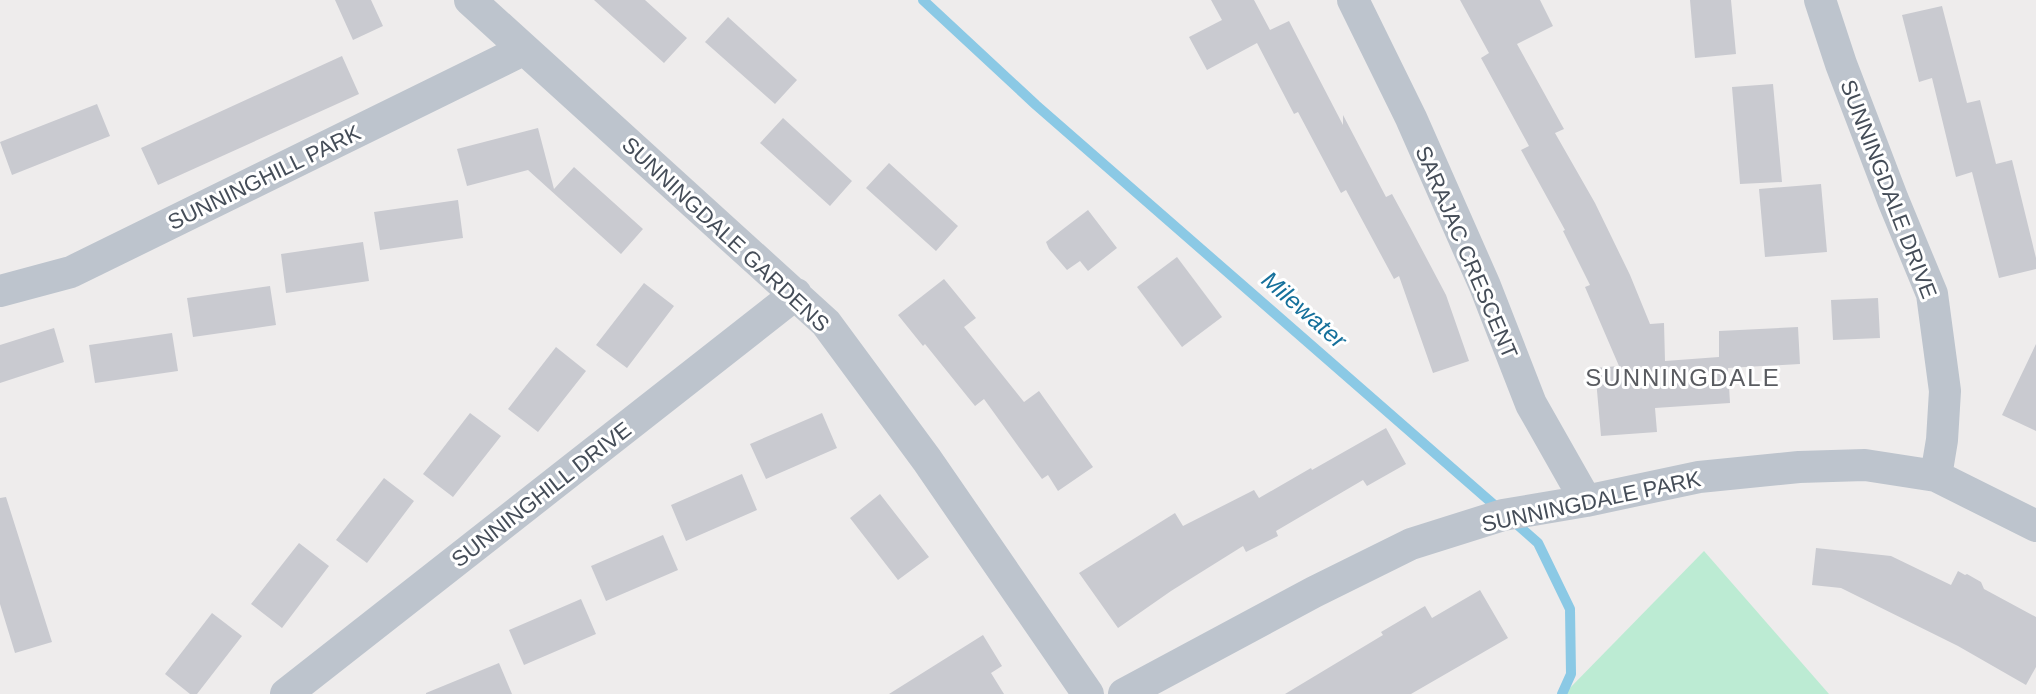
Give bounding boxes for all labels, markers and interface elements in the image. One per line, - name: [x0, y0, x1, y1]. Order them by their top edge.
- street label: SUNNINGDALE DRIVE: [1835, 76, 1942, 302]
- street label: SUNNINGHILL PARK: [164, 120, 365, 235]
- street label: SUNNINGDALE GARDENS: [617, 132, 834, 337]
- street label: SARAJAC CRESCENT: [1410, 142, 1523, 362]
- water label: Milewater: [1257, 266, 1353, 354]
- district label: SUNNINGDALE: [1585, 364, 1781, 391]
- street label: SUNNINGHILL DRIVE: [447, 417, 636, 572]
- street label: SUNNINGDALE PARK: [1479, 466, 1703, 537]

